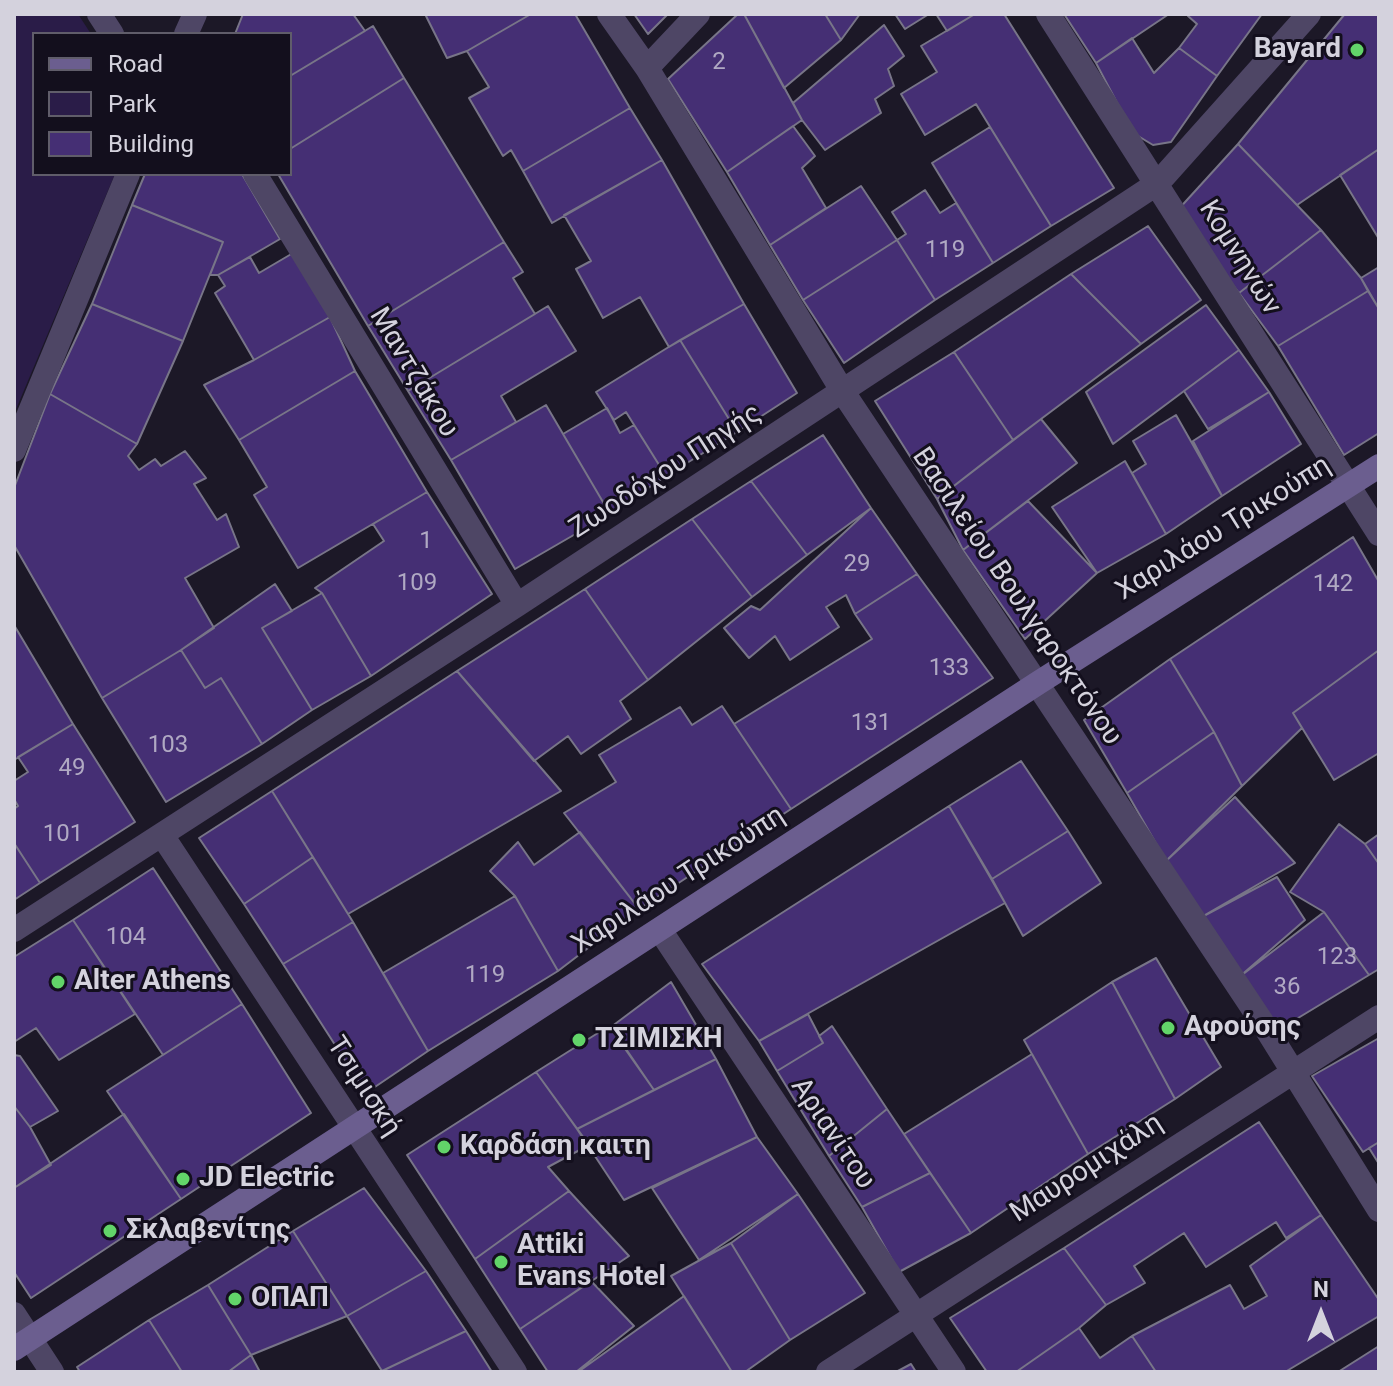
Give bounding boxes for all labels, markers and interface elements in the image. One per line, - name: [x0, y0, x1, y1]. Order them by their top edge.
- legend: [32, 32, 292, 176]
- place label: Bayard: [1254, 33, 1341, 67]
- marker: Bayard: [1348, 41, 1366, 59]
- house number: 2: [712, 49, 726, 77]
- text: Road: [108, 50, 163, 78]
- text: Park: [108, 90, 156, 118]
- text: Building: [108, 130, 194, 158]
- street label: Κομνηνών: [1191, 195, 1287, 321]
- house number: 119: [925, 237, 965, 265]
- street label: Μαντζάκου: [361, 302, 465, 444]
- street label: Ζωοδόχου Πηγής: [564, 397, 768, 547]
- street label: Βασιλείου Βουλγαροκτόνου: [904, 442, 1128, 752]
- street label: Χαριλάου Τρικούπη: [1110, 449, 1338, 609]
- house number: 1: [419, 528, 433, 556]
- house number: 29: [844, 551, 870, 579]
- house number: 109: [397, 570, 437, 598]
- house number: 142: [1313, 571, 1353, 599]
- house number: 133: [929, 655, 969, 683]
- house number: 131: [851, 710, 891, 738]
- house number: 103: [148, 732, 188, 760]
- house number: 49: [59, 755, 85, 783]
- street label: Χαριλάου Τρικούπη: [566, 800, 792, 962]
- house number: 101: [43, 821, 83, 849]
- house number: 104: [106, 924, 146, 952]
- house number: 123: [1317, 944, 1357, 972]
- house number: 119: [465, 962, 505, 990]
- place label: Alter Athens: [74, 965, 231, 999]
- marker: Alter Athens: [49, 973, 67, 991]
- house number: 36: [1274, 974, 1300, 1002]
- place label: Αφούσης: [1184, 1011, 1301, 1045]
- marker: Αφούσης: [1159, 1019, 1177, 1037]
- place label: ΤΣΙΜΙΣΚΗ: [595, 1023, 723, 1057]
- street label: Τσιμισκή: [318, 1031, 408, 1143]
- marker: ΤΣΙΜΙΣΚΗ: [570, 1031, 588, 1049]
- street label: Αριανίτου: [783, 1072, 881, 1196]
- street label: Μαυρομιχάλη: [1004, 1107, 1170, 1231]
- place label: Καρδάση καιτη: [460, 1130, 651, 1164]
- marker: Καρδάση καιτη: [435, 1138, 453, 1156]
- place label: JD Electric: [199, 1162, 334, 1196]
- marker: JD Electric: [174, 1170, 192, 1188]
- place label: Σκλαβενίτης: [126, 1214, 290, 1248]
- marker: Σκλαβενίτης: [101, 1222, 119, 1240]
- place label: Attiki Evans Hotel: [517, 1229, 666, 1295]
- marker: Attiki Evans Hotel: [492, 1253, 510, 1271]
- north arrow: [1281, 1274, 1361, 1354]
- text: N: [1313, 1277, 1329, 1302]
- place label: ΟΠΑΠ: [251, 1282, 329, 1316]
- marker: ΟΠΑΠ: [226, 1290, 244, 1308]

